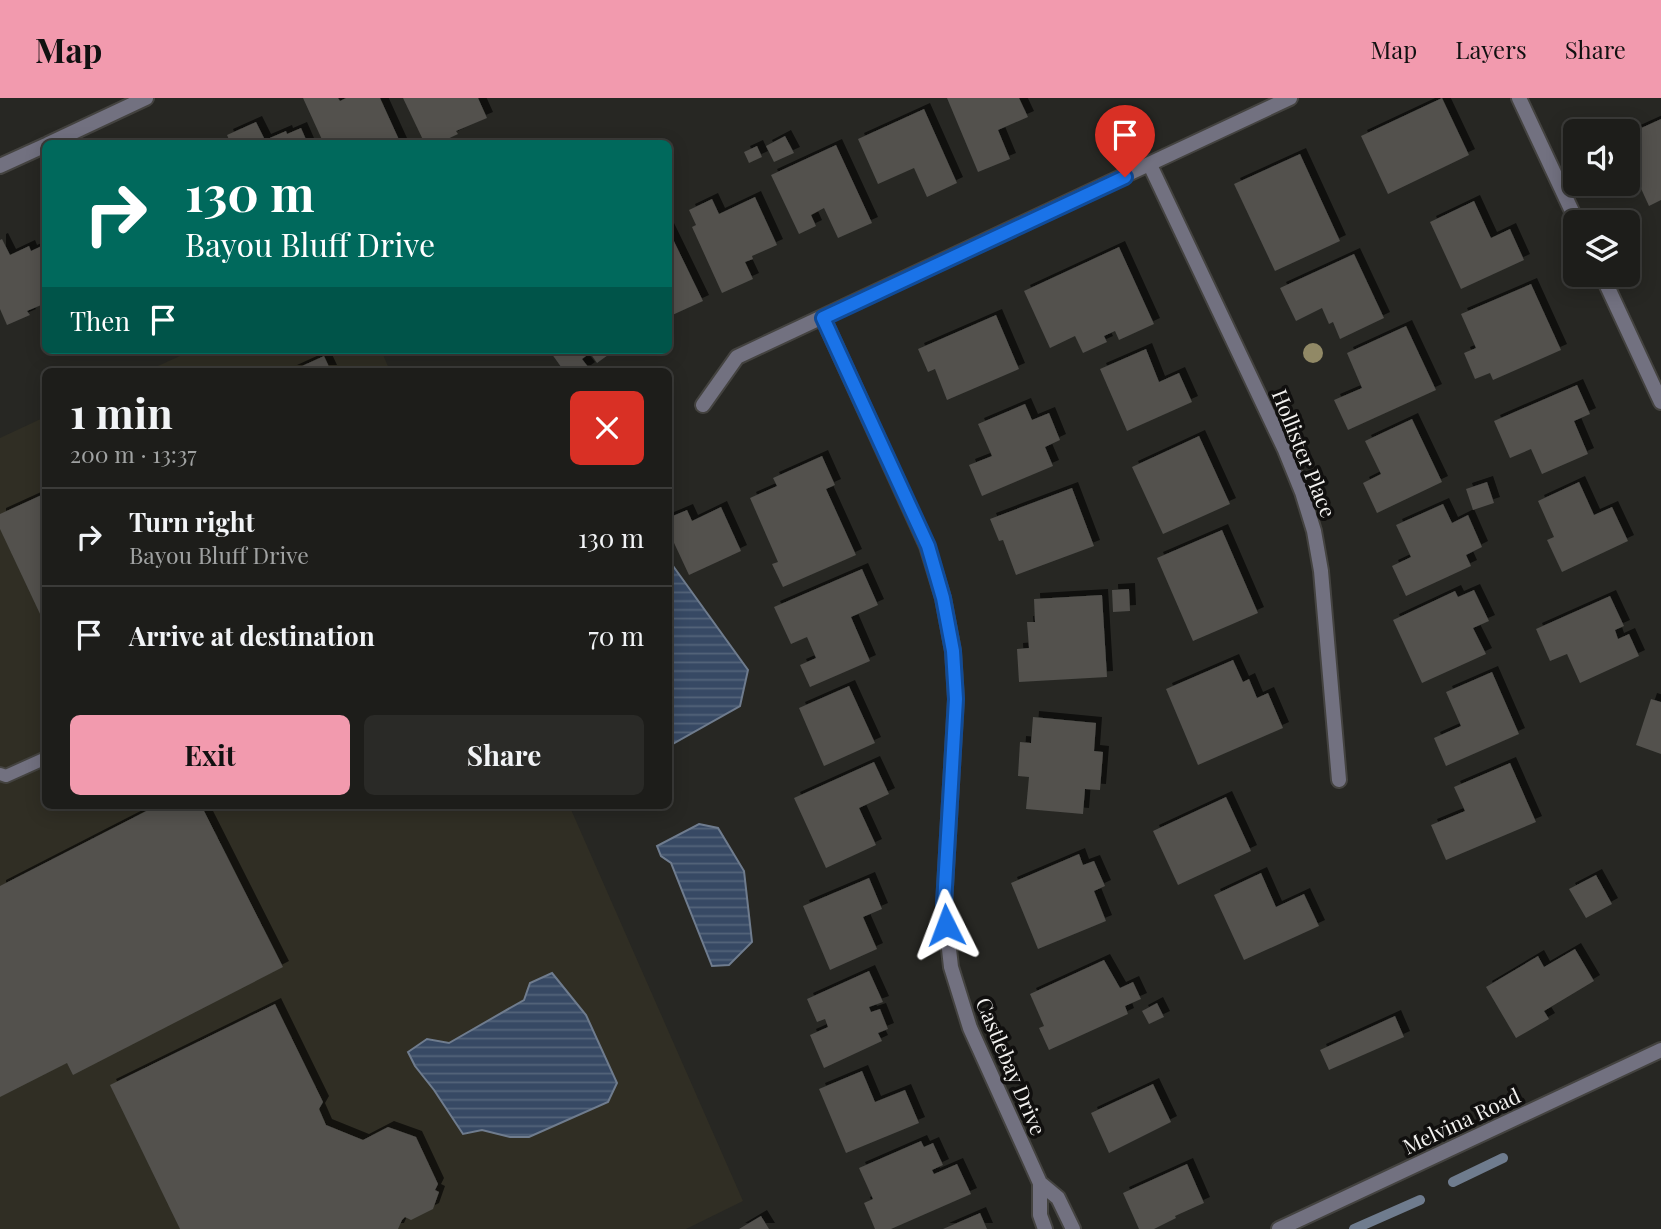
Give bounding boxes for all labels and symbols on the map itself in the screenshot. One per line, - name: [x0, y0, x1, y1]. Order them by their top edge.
- pin: [1095, 105, 1155, 177]
- street label: Hollister Place: [1267, 385, 1343, 521]
- position arrow: [909, 888, 983, 962]
- street label: Castlebay Drive: [970, 993, 1054, 1139]
- street label: Melvina Road: [1398, 1081, 1524, 1159]

